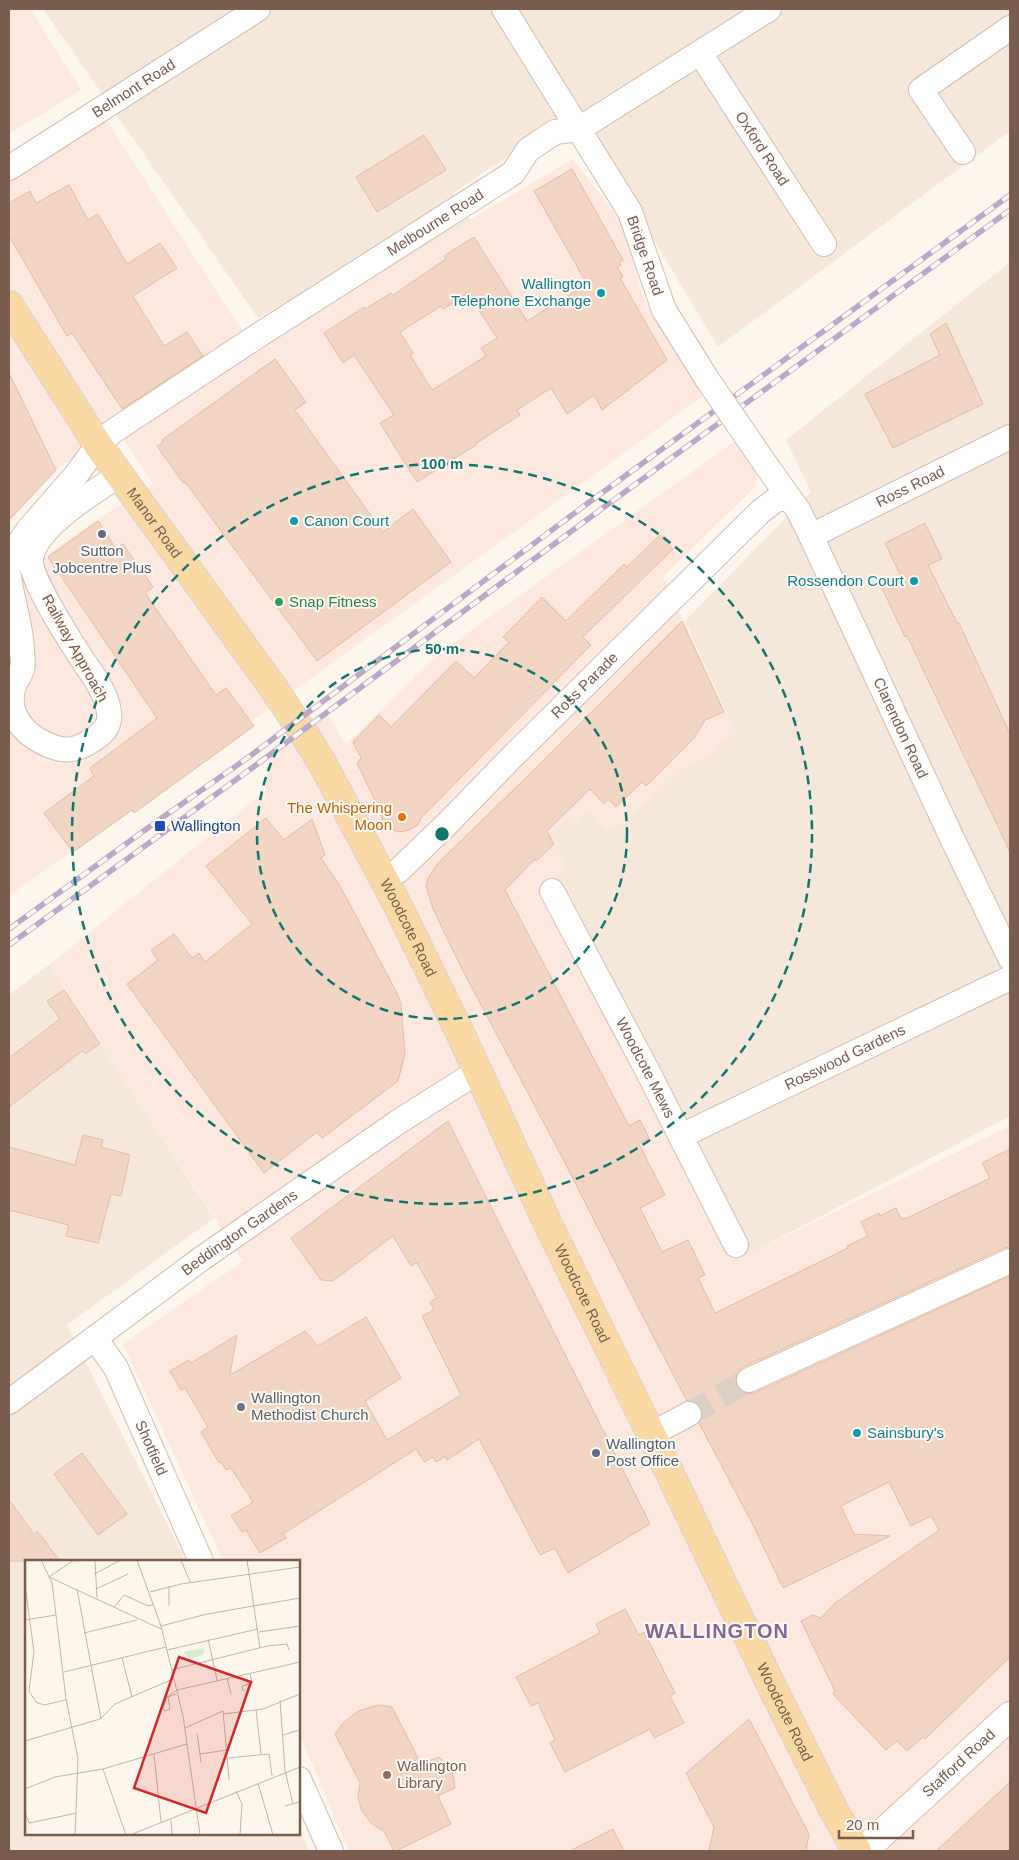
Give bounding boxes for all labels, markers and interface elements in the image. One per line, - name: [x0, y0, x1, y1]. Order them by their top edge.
- street label: Belmont Road: [89, 55, 178, 121]
- street label: Oxford Road: [732, 108, 793, 189]
- street label: Melbourne Road: [384, 185, 486, 259]
- street label: Bridge Road: [624, 213, 667, 298]
- place label: Wallington Telephone Exchange: [451, 275, 591, 309]
- marker: Wallington Telephone Exchange: [595, 287, 607, 299]
- text: 100 m: [421, 455, 463, 472]
- street label: Ross Road: [873, 462, 947, 510]
- street label: Manor Road: [124, 484, 186, 561]
- place label: Canon Court: [304, 512, 390, 529]
- marker: Canon Court: [288, 515, 300, 527]
- marker: Sutton Jobcentre Plus: [96, 528, 108, 540]
- place label: Sutton Jobcentre Plus: [52, 542, 152, 576]
- place label: Rossendon Court: [787, 572, 905, 589]
- marker: Rossendon Court: [908, 575, 920, 587]
- street label: Railway Approach: [39, 591, 112, 704]
- place label: Snap Fitness: [289, 593, 377, 610]
- marker: Snap Fitness: [273, 596, 285, 608]
- text: 50 m: [425, 640, 459, 657]
- street label: Ross Parade: [547, 648, 621, 721]
- street label: Clarendon Road: [870, 675, 932, 781]
- place label: The Whispering Moon: [287, 799, 392, 833]
- marker: The Whispering Moon: [396, 811, 408, 823]
- place label: Wallington: [171, 817, 240, 834]
- marker: Wallington: [153, 819, 167, 833]
- centre of rings: [433, 825, 451, 843]
- street label: Woodcote Road: [377, 876, 440, 979]
- street label: Woodcote Mews: [613, 1015, 679, 1121]
- street label: Rosswood Gardens: [782, 1021, 908, 1093]
- street label: Beddington Gardens: [178, 1186, 300, 1279]
- street label: Woodcote Road: [551, 1241, 614, 1345]
- place label: Wallington Methodist Church: [251, 1389, 369, 1423]
- marker: Wallington Methodist Church: [235, 1401, 247, 1413]
- street label: Shotfield: [132, 1418, 171, 1478]
- place label: Sainsbury's: [867, 1424, 944, 1441]
- marker: Sainsbury's: [851, 1427, 863, 1439]
- place label: Wallington Post Office: [606, 1435, 679, 1469]
- marker: Wallington Post Office: [590, 1447, 602, 1459]
- inset map: [25, 1560, 300, 1835]
- district label: WALLINGTON: [645, 1620, 789, 1642]
- street label: Woodcote Road: [754, 1660, 817, 1764]
- street label: Stafford Road: [919, 1725, 998, 1800]
- place label: Wallington Library: [397, 1757, 466, 1791]
- marker: Wallington Library: [381, 1769, 393, 1781]
- scale bar: [839, 1808, 913, 1840]
- text: 20 m: [846, 1816, 879, 1833]

